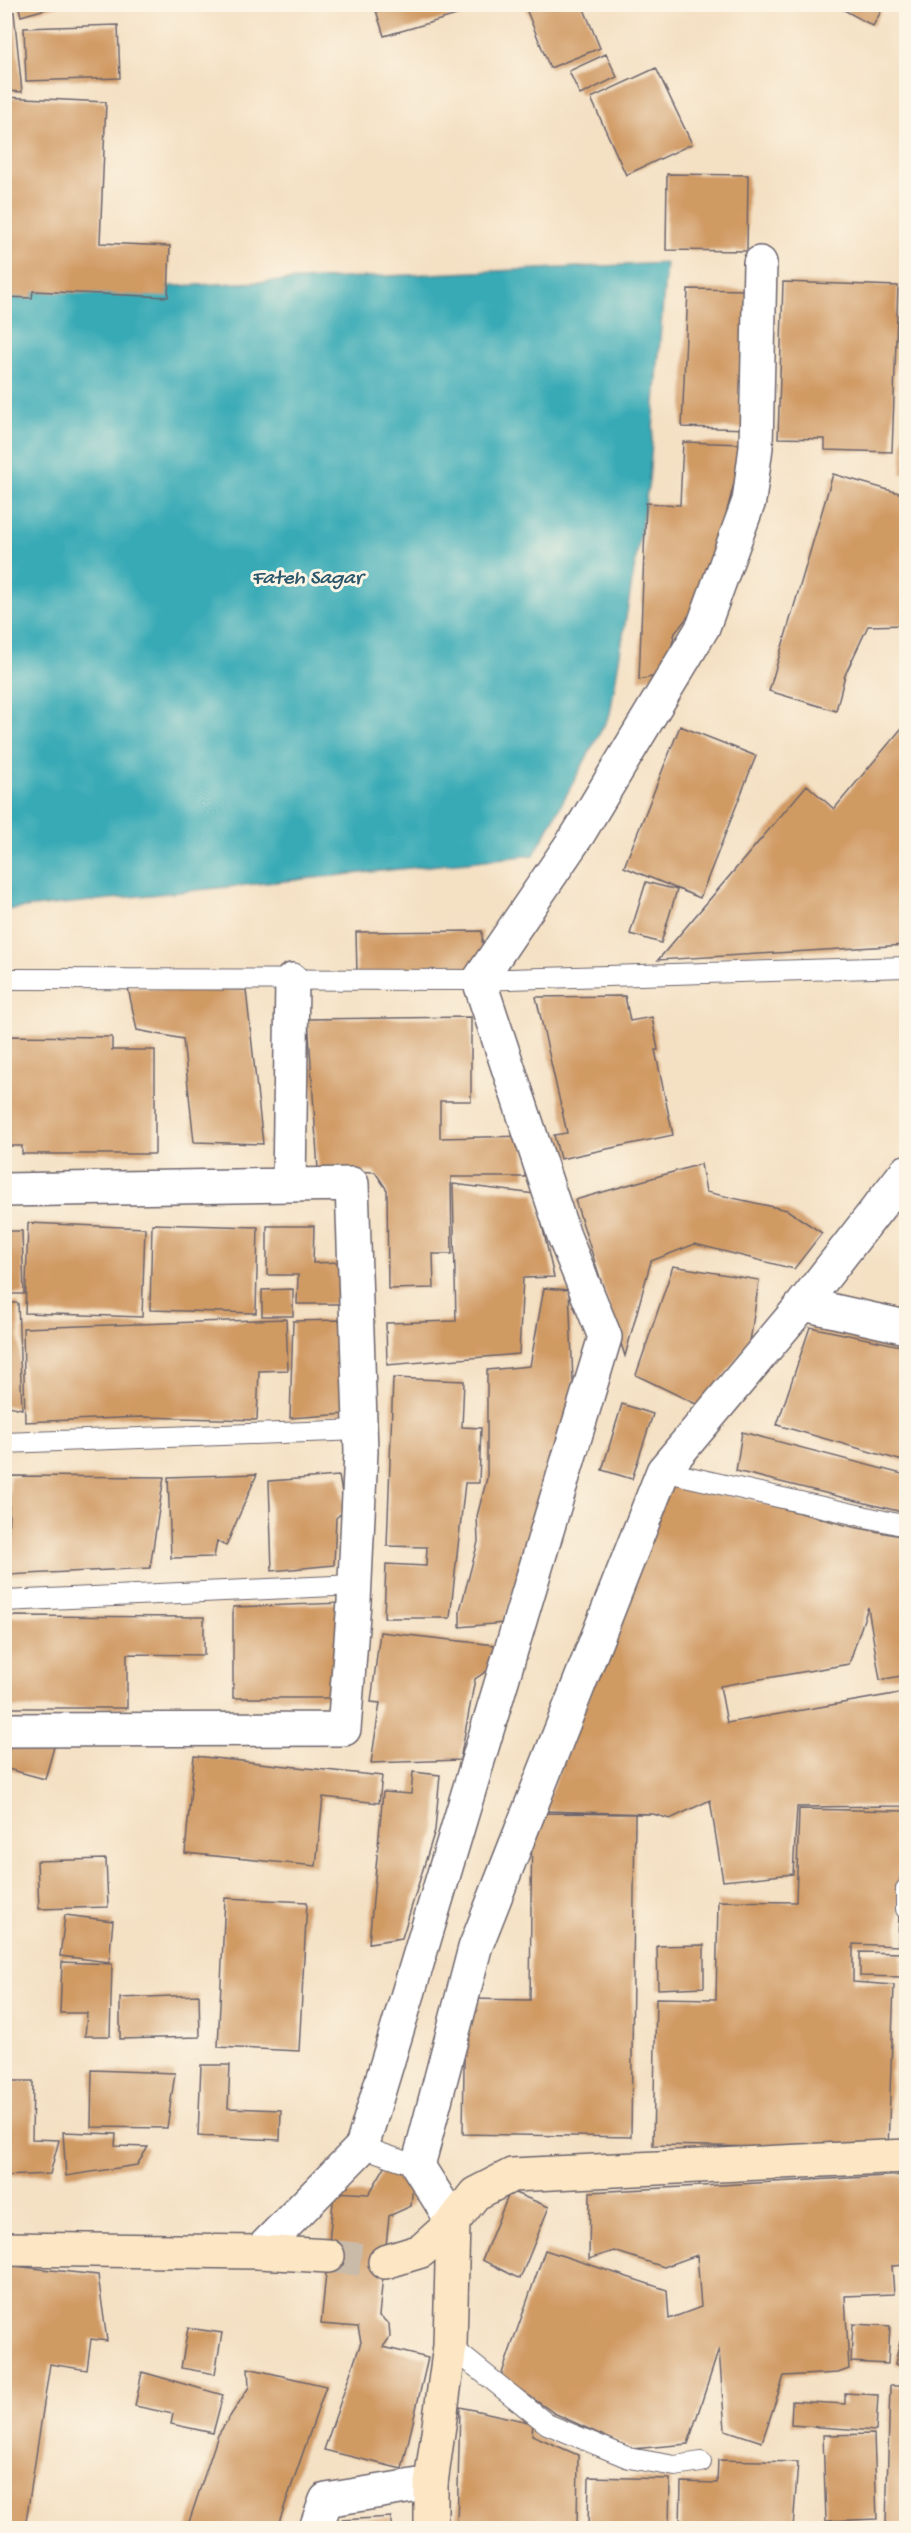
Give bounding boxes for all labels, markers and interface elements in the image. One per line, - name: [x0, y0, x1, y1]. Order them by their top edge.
- water label: Fateh Sagar: [252, 567, 367, 592]

